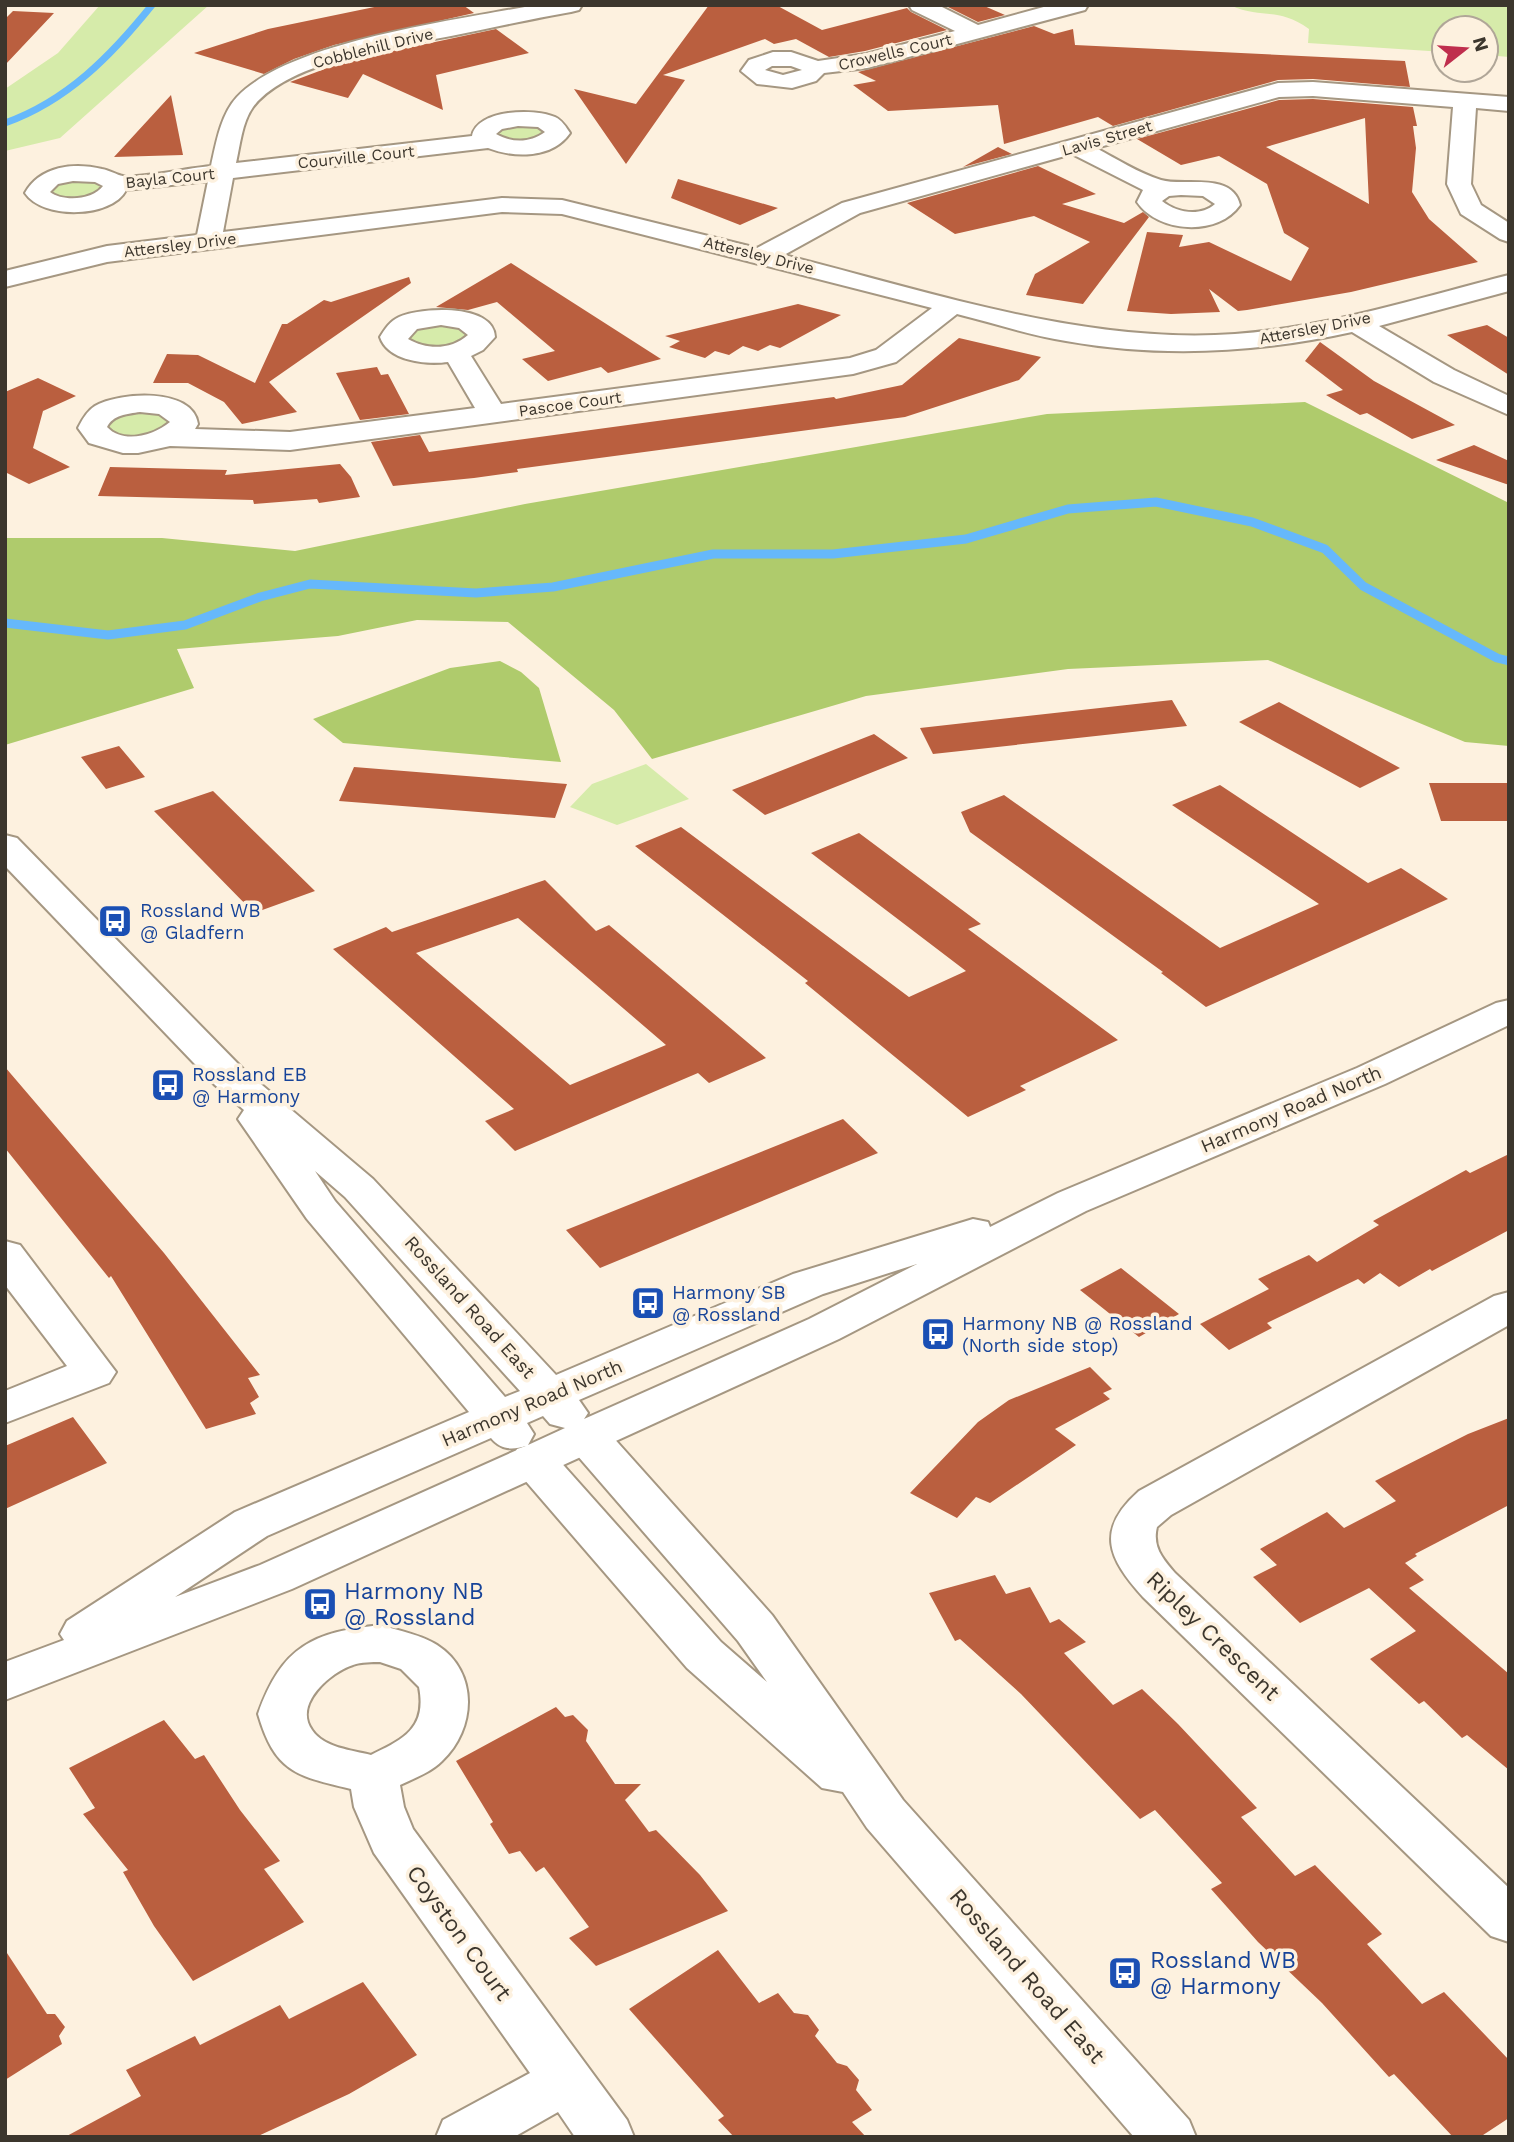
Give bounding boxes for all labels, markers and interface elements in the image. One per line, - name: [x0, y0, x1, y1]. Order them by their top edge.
- north arrow: [1430, 14, 1500, 84]
- street label: Cobblehill Drive: [311, 24, 435, 72]
- street label: Crowells Court: [836, 30, 954, 74]
- text: N: [1468, 34, 1494, 54]
- street label: Lavis Street: [1060, 116, 1155, 160]
- street label: Courville Court: [297, 141, 416, 173]
- street label: Bayla Court: [124, 164, 216, 192]
- street label: Attersley Drive: [123, 229, 237, 261]
- street label: Attersley Drive: [702, 232, 816, 278]
- street label: Attersley Drive: [1258, 308, 1372, 348]
- street label: Pascoe Court: [517, 387, 623, 421]
- place label: Rossland WB @ Gladfern: [140, 899, 261, 944]
- bus stop icon: Rossland WB @ Gladfern: [96, 902, 134, 940]
- street label: Harmony Road North: [1197, 1060, 1385, 1158]
- place label: Rossland EB @ Harmony: [192, 1063, 307, 1108]
- bus stop icon: Rossland EB @ Harmony: [149, 1066, 187, 1104]
- street label: Rossland Road East: [400, 1231, 540, 1383]
- place label: Harmony SB @ Rossland: [672, 1281, 786, 1326]
- bus stop icon: Harmony SB @ Rossland: [629, 1284, 667, 1322]
- place label: Harmony NB @ Rossland (North side stop): [962, 1312, 1193, 1357]
- bus stop icon: Harmony NB @ Rossland (North side stop): [919, 1315, 957, 1353]
- street label: Harmony Road North: [438, 1354, 626, 1452]
- street label: Ripley Crescent: [1141, 1566, 1285, 1707]
- place label: Harmony NB @ Rossland: [344, 1578, 484, 1631]
- bus stop icon: Harmony NB @ Rossland: [301, 1585, 339, 1623]
- street label: Coyston Court: [401, 1860, 517, 2006]
- street label: Rossland Road East: [944, 1883, 1111, 2069]
- place label: Rossland WB @ Harmony: [1150, 1947, 1296, 2000]
- bus stop icon: Rossland WB @ Harmony: [1106, 1954, 1144, 1992]

